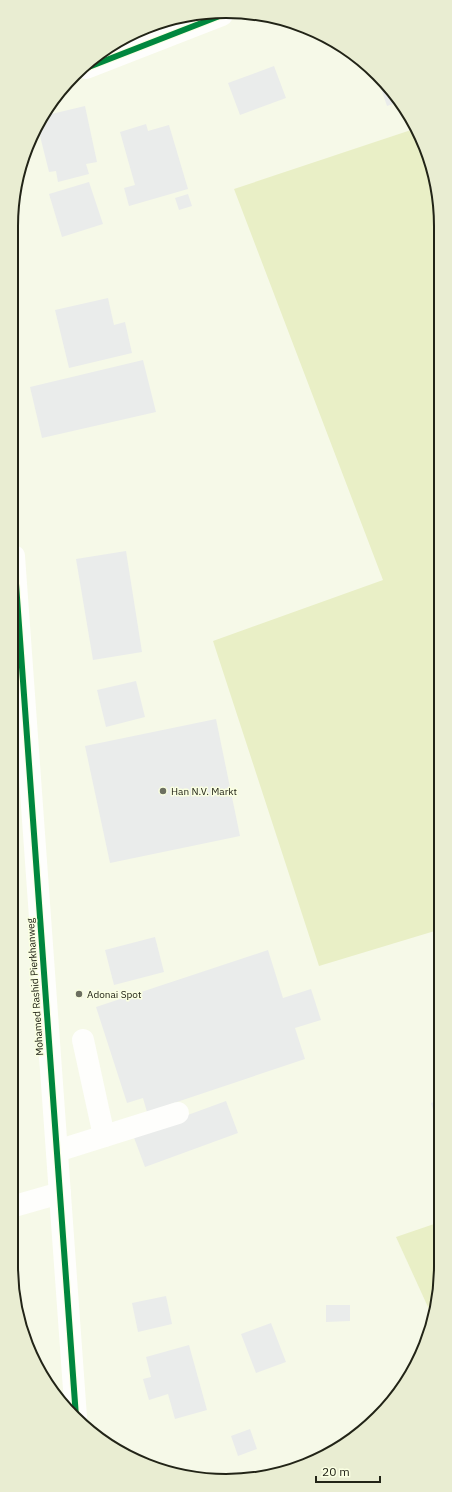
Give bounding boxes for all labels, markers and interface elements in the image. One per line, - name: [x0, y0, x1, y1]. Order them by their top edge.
- place label: Han N.V. Markt: [171, 785, 238, 798]
- marker: Han N.V. Markt: [158, 786, 168, 796]
- street label: Mohamed Rashid Pierkhanweg: [24, 917, 46, 1056]
- place label: Adonai Spot: [87, 988, 142, 1001]
- marker: Adonai Spot: [74, 989, 84, 999]
- scale bar: [316, 1458, 380, 1484]
- text: 20 m: [322, 1464, 350, 1479]

